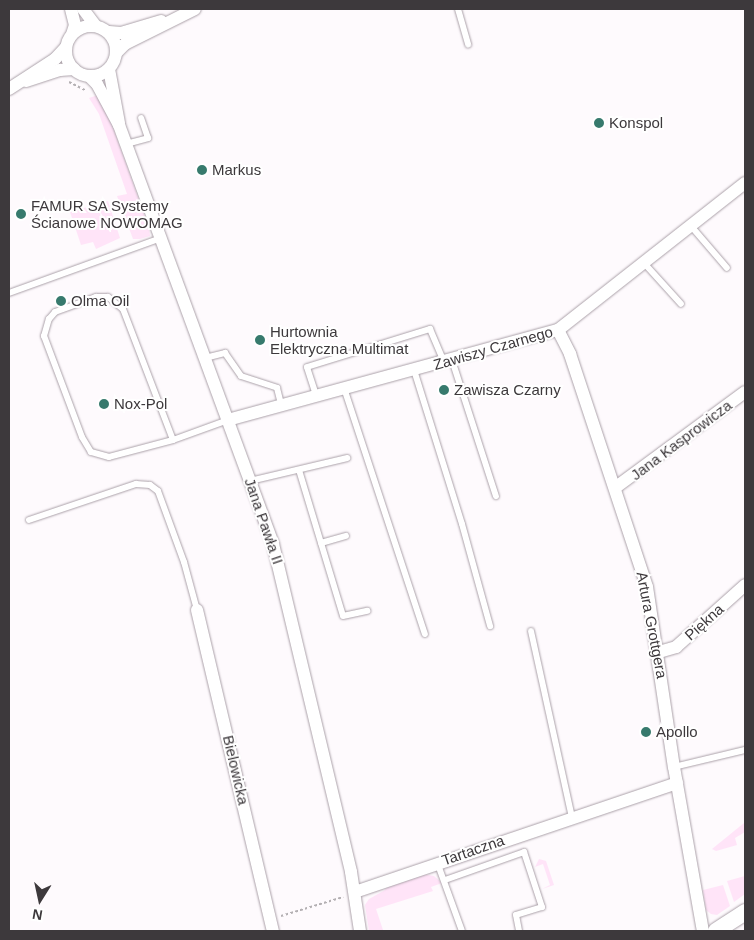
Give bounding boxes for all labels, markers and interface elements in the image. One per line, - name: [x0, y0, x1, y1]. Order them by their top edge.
- place label: Konspol: [609, 114, 663, 132]
- marker: Konspol: [593, 117, 605, 129]
- place label: Markus: [212, 161, 261, 179]
- marker: Markus: [196, 164, 208, 176]
- place label: FAMUR SA Systemy Ścianowe NOWOMAG: [31, 196, 183, 231]
- marker: FAMUR SA Systemy Ścianowe NOWOMAG: [15, 208, 27, 220]
- place label: Olma Oil: [71, 292, 129, 310]
- marker: Olma Oil: [55, 295, 67, 307]
- place label: Hurtownia Elektryczna Multimat: [270, 322, 408, 357]
- street label: Zawiszy Czarnego: [431, 322, 555, 374]
- marker: Hurtownia Elektryczna Multimat: [254, 334, 266, 346]
- place label: Zawisza Czarny: [454, 381, 561, 399]
- marker: Zawisza Czarny: [438, 384, 450, 396]
- place label: Nox-Pol: [114, 395, 167, 413]
- street label: Jana Kasprowicza: [627, 396, 735, 484]
- marker: Nox-Pol: [98, 398, 110, 410]
- street label: Jana Pawła II: [241, 475, 287, 567]
- street label: Artura Grottgera: [633, 570, 671, 680]
- street label: Piękna: [681, 600, 727, 644]
- place label: Apollo: [656, 723, 698, 741]
- marker: Apollo: [640, 726, 652, 738]
- street label: Bielowicka: [219, 733, 253, 807]
- street label: Tartaczna: [439, 831, 507, 869]
- north arrow: [15, 875, 65, 925]
- text: N: [31, 906, 44, 924]

